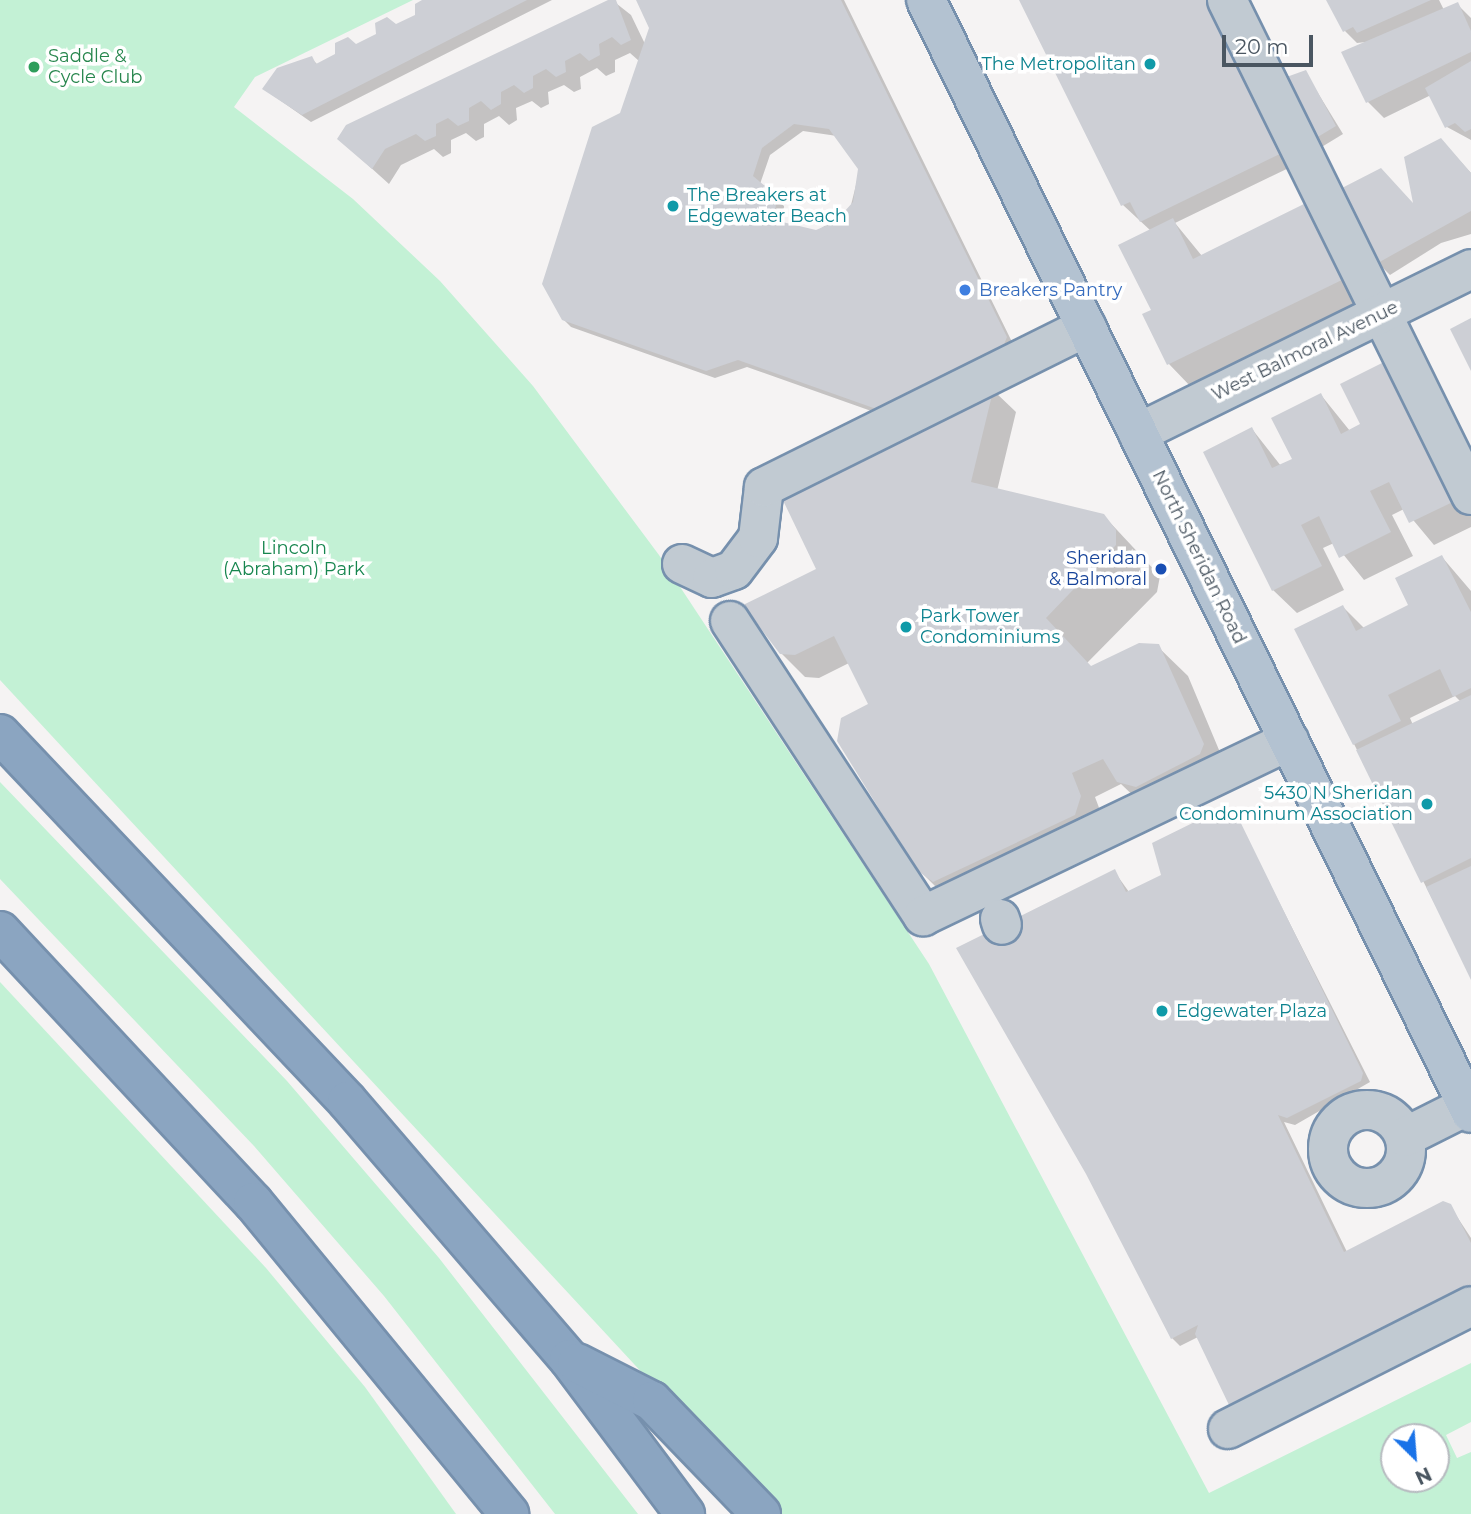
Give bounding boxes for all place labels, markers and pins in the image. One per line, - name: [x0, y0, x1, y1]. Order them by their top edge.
- place label: Saddle & Cycle Club: [48, 46, 143, 88]
- place label: The Metropolitan: [982, 53, 1136, 75]
- marker: The Metropolitan: [1142, 56, 1158, 72]
- marker: Saddle & Cycle Club: [26, 59, 42, 75]
- place label: The Breakers at Edgewater Beach: [687, 185, 847, 228]
- marker: The Breakers at Edgewater Beach: [665, 198, 681, 214]
- place label: Breakers Pantry: [979, 279, 1122, 301]
- marker: Breakers Pantry: [957, 282, 973, 298]
- place label: Sheridan & Balmoral: [1049, 548, 1147, 590]
- marker: Sheridan & Balmoral: [1153, 561, 1169, 577]
- place label: Park Tower Condominiums: [920, 606, 1060, 648]
- marker: Park Tower Condominiums: [898, 619, 914, 635]
- place label: 5430 N Sheridan Condominum Association: [1179, 783, 1413, 826]
- marker: 5430 N Sheridan Condominum Association: [1419, 796, 1435, 812]
- place label: Edgewater Plaza: [1176, 1000, 1327, 1022]
- marker: Edgewater Plaza: [1154, 1003, 1170, 1019]

